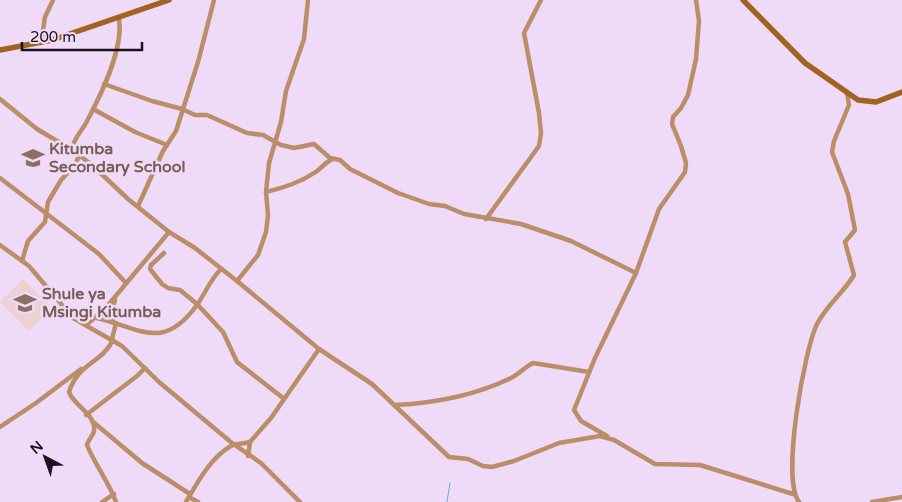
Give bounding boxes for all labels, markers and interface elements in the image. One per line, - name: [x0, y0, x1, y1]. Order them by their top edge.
- scale bar: [22, 20, 142, 52]
- text: 200 m: [30, 28, 76, 46]
- place label: Kitumba Secondary School: [49, 139, 185, 177]
- school or university icon: Kitumba Secondary School: [20, 145, 46, 171]
- place label: Shule ya Msingi Kitumba: [42, 284, 161, 322]
- school or university icon: Shule ya Msingi Kitumba: [12, 290, 38, 316]
- north arrow: [20, 432, 70, 482]
- text: N: [27, 437, 47, 458]

